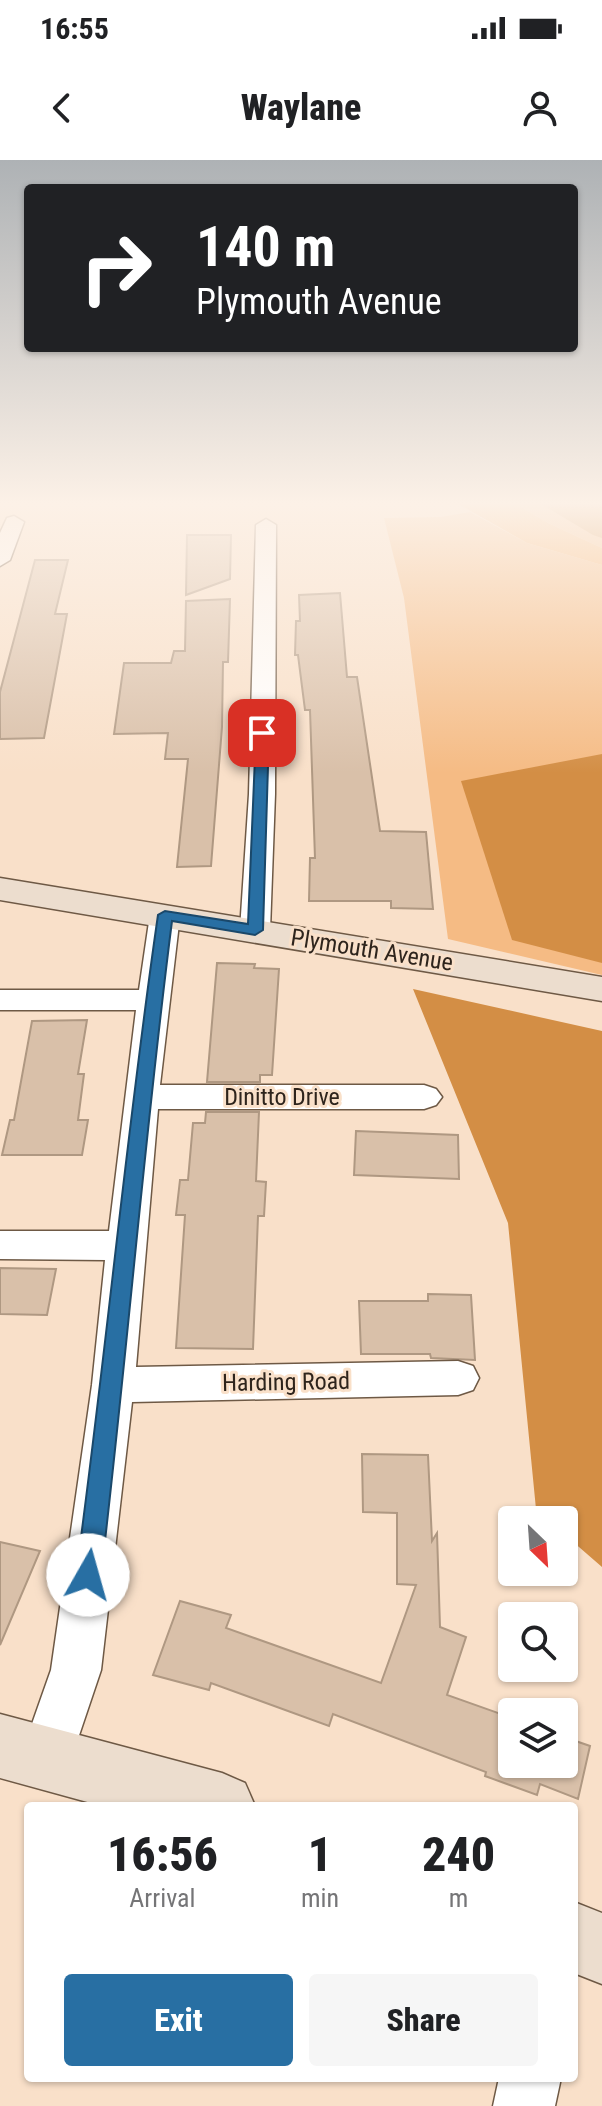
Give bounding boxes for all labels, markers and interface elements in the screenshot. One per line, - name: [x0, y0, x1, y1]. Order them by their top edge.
- text: 16:55: [40, 11, 109, 46]
- icon: back: [40, 86, 84, 130]
- icon: person: [518, 86, 562, 130]
- text: Waylane: [241, 87, 361, 129]
- text: 140 m: [196, 214, 335, 280]
- icon: right: [64, 216, 168, 320]
- text: Plymouth Avenue: [196, 281, 442, 323]
- pin: [228, 699, 296, 767]
- icon: arrive: [240, 711, 284, 755]
- street label: Plymouth Avenue: [289, 923, 455, 977]
- street label: Dinitto Drive: [224, 1083, 340, 1111]
- street label: Harding Road: [222, 1367, 350, 1397]
- north arrow: [498, 1506, 578, 1586]
- map controls: [498, 1506, 578, 1778]
- position arrow: [46, 1533, 130, 1617]
- button: search: [498, 1602, 578, 1682]
- button: layers: [498, 1698, 578, 1778]
- text: 16:56: [107, 1826, 218, 1883]
- text: 1: [308, 1826, 332, 1883]
- text: 240: [422, 1826, 495, 1883]
- text: Arrival: [129, 1883, 196, 1913]
- text: min: [301, 1883, 339, 1913]
- text: m: [449, 1883, 468, 1913]
- button: Exit: [64, 1974, 293, 2066]
- button: Share: [309, 1974, 538, 2066]

